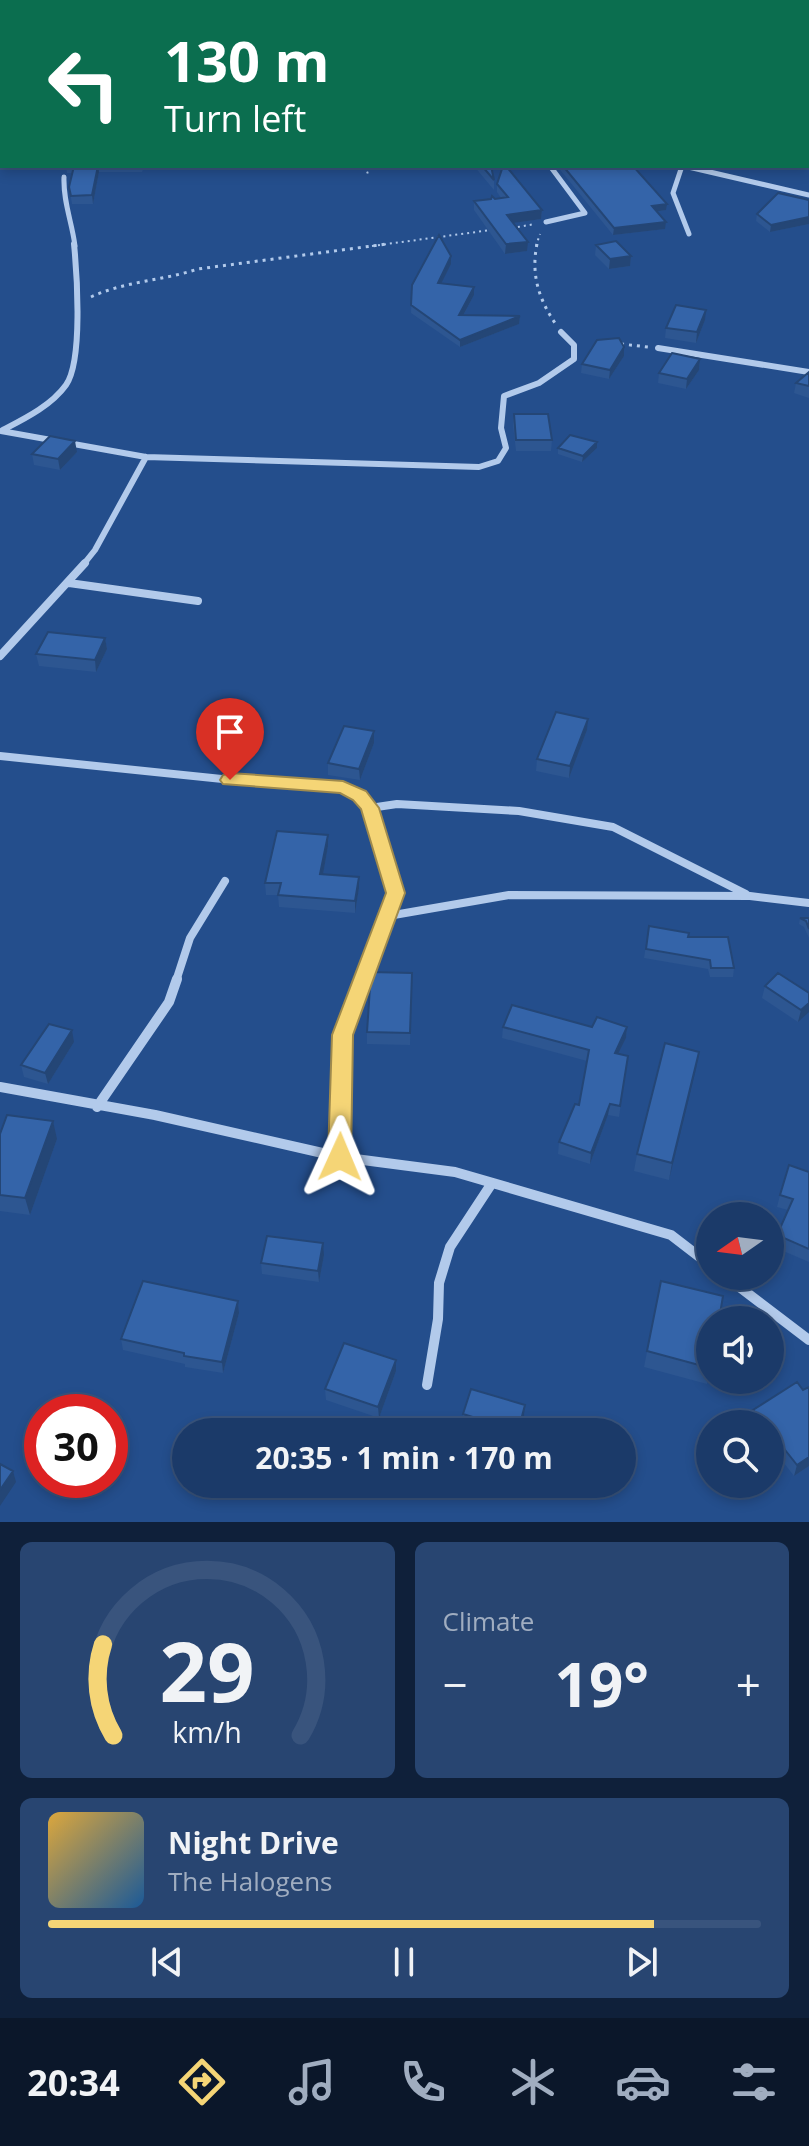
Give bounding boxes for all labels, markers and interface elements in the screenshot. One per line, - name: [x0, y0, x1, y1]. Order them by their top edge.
- text: 130 m: [164, 22, 330, 98]
- icon: left: [32, 32, 136, 136]
- text: Turn left: [164, 94, 306, 143]
- pin: [196, 698, 264, 780]
- icon: arrive: [208, 710, 252, 754]
- position arrow: [298, 1115, 382, 1199]
- north arrow: [696, 1202, 784, 1290]
- map controls: [696, 1202, 784, 1498]
- button: sound: [696, 1306, 784, 1394]
- speed limit sign: 30: [24, 1394, 128, 1498]
- button: search: [696, 1410, 784, 1498]
- text: 20:35 · 1 min · 170 m: [255, 1437, 553, 1478]
- text: Climate: [443, 1603, 534, 1639]
- text: 29: [160, 1613, 255, 1726]
- text: 19°: [555, 1643, 649, 1725]
- text: −: [443, 1654, 468, 1714]
- text: +: [736, 1654, 761, 1714]
- text: km/h: [173, 1712, 242, 1751]
- text: Night Drive: [168, 1822, 339, 1863]
- text: The Halogens: [168, 1863, 333, 1899]
- icon: previous: [145, 1940, 189, 1984]
- icon: pause: [382, 1940, 426, 1984]
- icon: next: [620, 1940, 664, 1984]
- icon: directions: [174, 2054, 230, 2110]
- icon: music: [284, 2054, 340, 2110]
- icon: phone: [395, 2054, 451, 2110]
- icon: climate: [505, 2054, 561, 2110]
- icon: car: [615, 2054, 671, 2110]
- icon: filters: [726, 2054, 782, 2110]
- text: 20:34: [27, 2058, 120, 2107]

